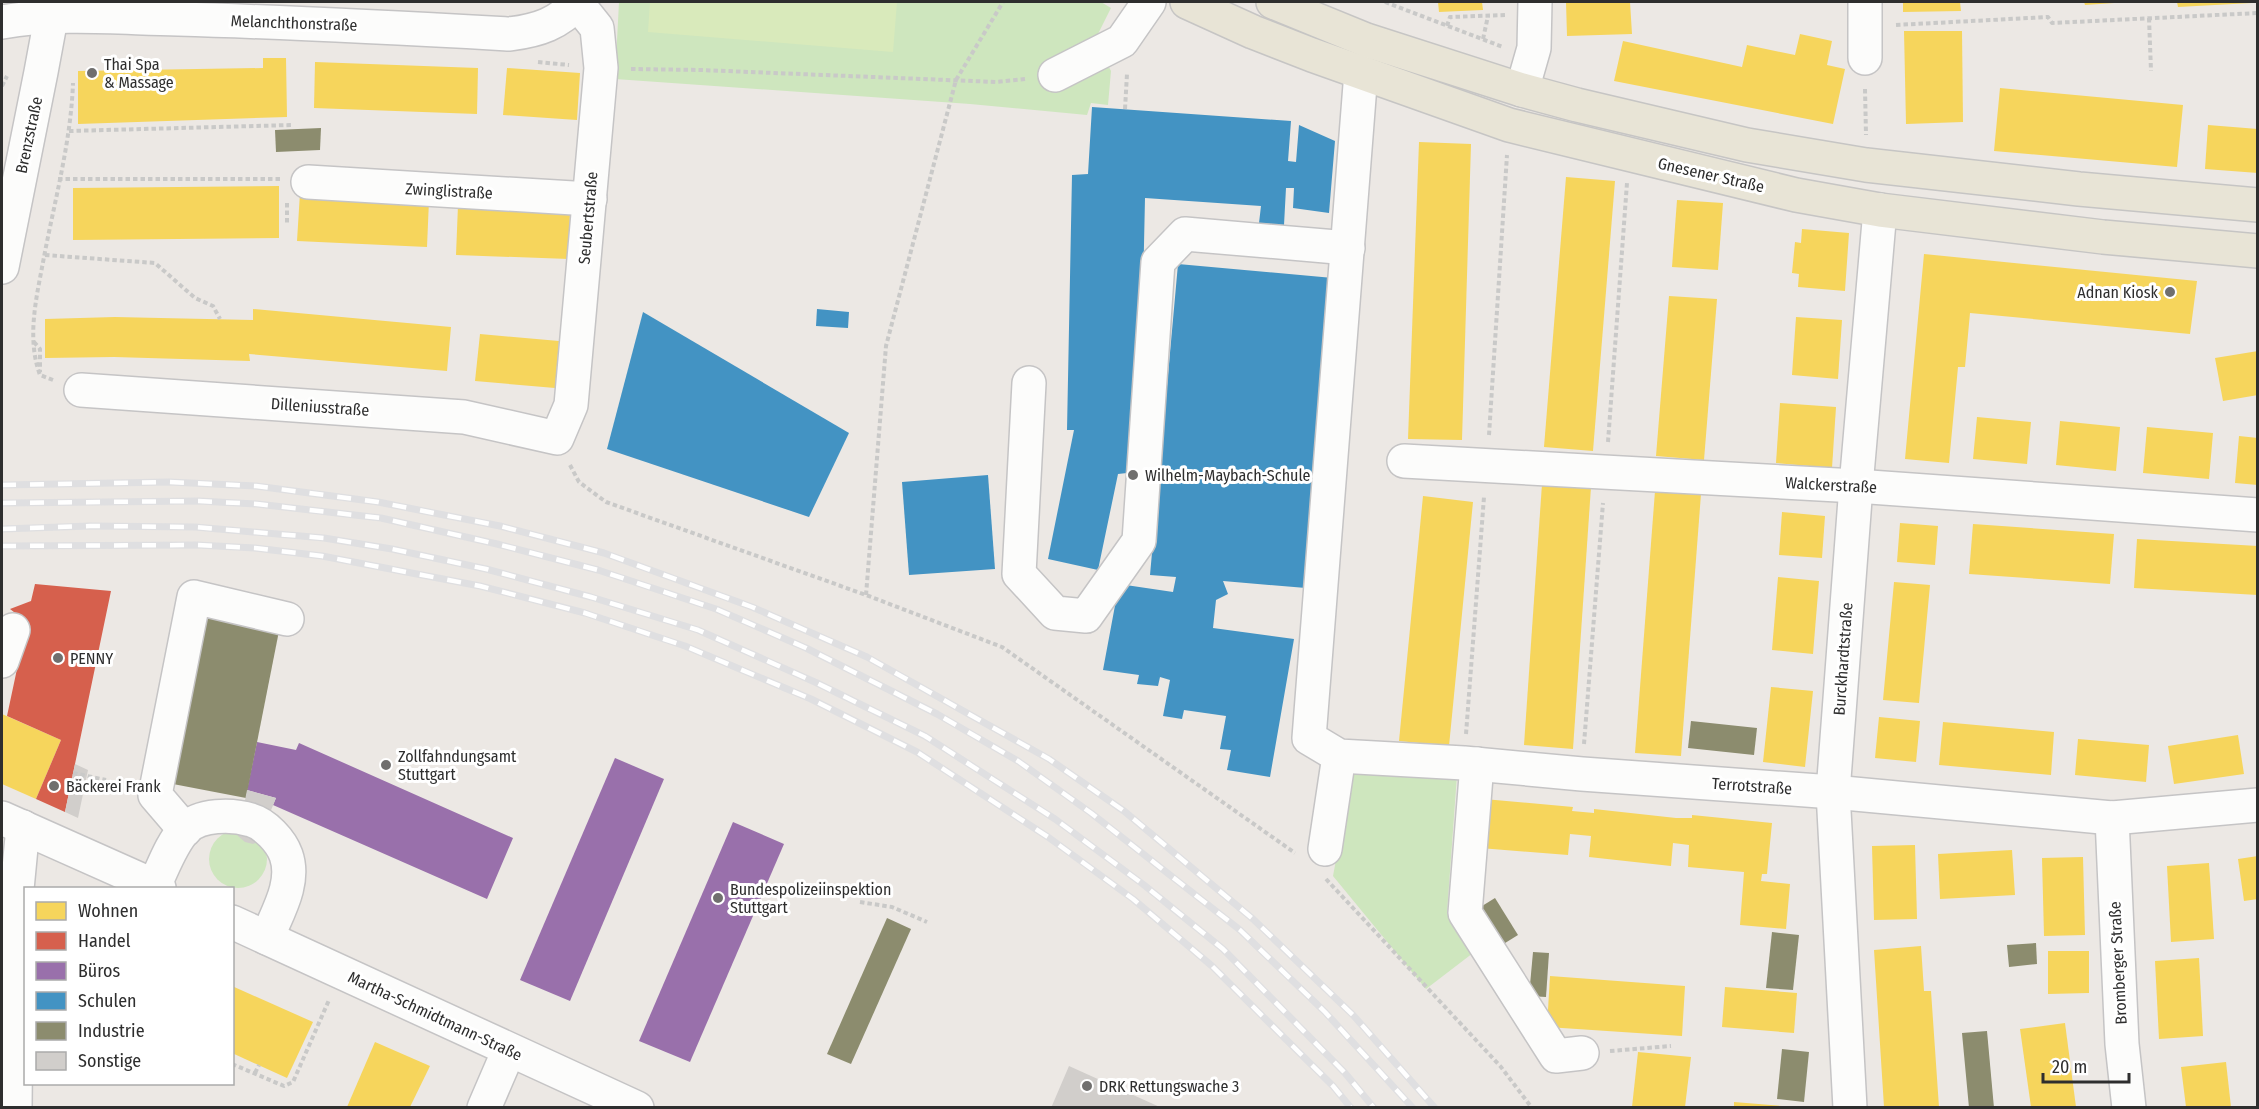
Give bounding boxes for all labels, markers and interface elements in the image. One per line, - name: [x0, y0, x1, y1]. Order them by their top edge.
- street label: Melanchthonstraße: [230, 11, 358, 35]
- place label: Thai Spa & Massage: [104, 55, 174, 92]
- marker: Thai Spa & Massage: [85, 66, 99, 80]
- street label: Brenzstraße: [12, 95, 46, 175]
- street label: Gnesener Straße: [1656, 154, 1766, 196]
- street label: Seubertstraße: [574, 171, 602, 265]
- street label: Zwinglistraße: [405, 179, 493, 203]
- place label: Adnan Kiosk: [2077, 283, 2159, 302]
- marker: Adnan Kiosk: [2163, 285, 2177, 299]
- street label: Dilleniusstraße: [270, 394, 370, 420]
- place label: Wilhelm-Maybach-Schule: [1145, 466, 1311, 485]
- marker: Wilhelm-Maybach-Schule: [1126, 468, 1140, 482]
- street label: Walckerstraße: [1784, 473, 1878, 497]
- street label: Burckhardtstraße: [1830, 602, 1856, 716]
- place label: PENNY: [70, 649, 113, 668]
- marker: PENNY: [51, 651, 65, 665]
- place label: Zollfahndungsamt Stuttgart: [398, 747, 517, 784]
- marker: Zollfahndungsamt Stuttgart: [379, 758, 393, 772]
- street label: Terrotstraße: [1711, 774, 1793, 798]
- place label: Bäckerei Frank: [66, 777, 161, 796]
- marker: Bäckerei Frank: [47, 779, 61, 793]
- place label: Bundespolizeiinspektion Stuttgart: [730, 880, 891, 917]
- legend: [24, 887, 234, 1085]
- marker: Bundespolizeiinspektion Stuttgart: [711, 891, 725, 905]
- text: Wohnen: [78, 900, 138, 922]
- street label: Bromberger Straße: [2105, 901, 2131, 1025]
- text: Handel: [78, 930, 131, 952]
- text: Büros: [78, 960, 121, 982]
- street label: Martha-Schmidtmann-Straße: [345, 967, 525, 1065]
- text: Schulen: [78, 990, 137, 1012]
- text: Industrie: [78, 1020, 145, 1042]
- scale bar: [2043, 1046, 2128, 1084]
- text: Sonstige: [78, 1050, 141, 1072]
- text: 20 m: [2052, 1056, 2087, 1078]
- place label: DRK Rettungswache 3: [1099, 1077, 1239, 1096]
- marker: DRK Rettungswache 3: [1080, 1079, 1094, 1093]

